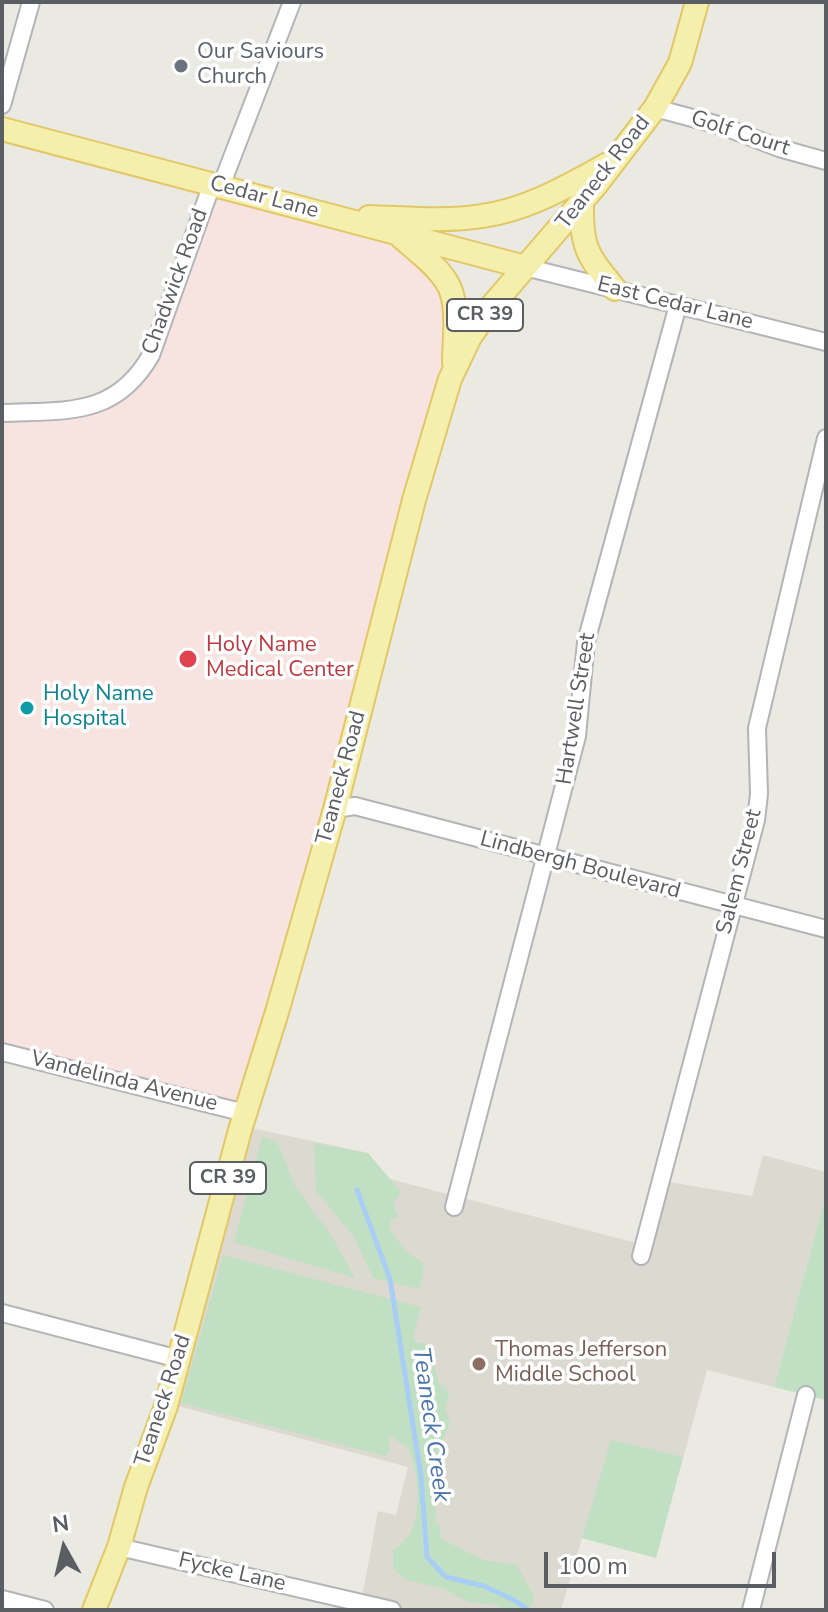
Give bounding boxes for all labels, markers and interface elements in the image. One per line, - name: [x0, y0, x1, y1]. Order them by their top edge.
- place label: Our Saviours Church: [197, 40, 324, 92]
- marker: Our Saviours Church: [172, 57, 190, 75]
- street label: Golf Court: [687, 106, 793, 162]
- street label: Teaneck Road: [551, 111, 657, 235]
- street label: Cedar Lane: [207, 171, 321, 225]
- street label: Chadwick Road: [137, 205, 215, 359]
- street label: East Cedar Lane: [594, 272, 756, 336]
- road number: CR 39: [447, 299, 523, 331]
- street label: Hartwell Street: [552, 631, 602, 787]
- place label: Holy Name Medical Center: [206, 633, 354, 684]
- marker: Holy Name Medical Center: [177, 648, 199, 670]
- place label: Holy Name Hospital: [43, 682, 154, 734]
- marker: Holy Name Hospital: [18, 699, 36, 717]
- street label: Teaneck Road: [312, 708, 372, 848]
- street label: Salem Street: [712, 807, 768, 937]
- street label: Lindbergh Boulevard: [477, 827, 683, 905]
- street label: Vandelinda Avenue: [28, 1046, 220, 1118]
- road number: CR 39: [190, 1162, 266, 1194]
- street label: Teaneck Road: [130, 1332, 198, 1470]
- place label: Thomas Jefferson Middle School: [495, 1338, 667, 1390]
- water label: Teaneck Creek: [405, 1346, 455, 1504]
- marker: Thomas Jefferson Middle School: [470, 1355, 488, 1373]
- north arrow: [24, 1508, 104, 1588]
- text: N: [50, 1508, 71, 1540]
- scale bar: [548, 1536, 780, 1586]
- street label: Fycke Lane: [176, 1548, 288, 1598]
- text: 100 m: [558, 1550, 628, 1582]

